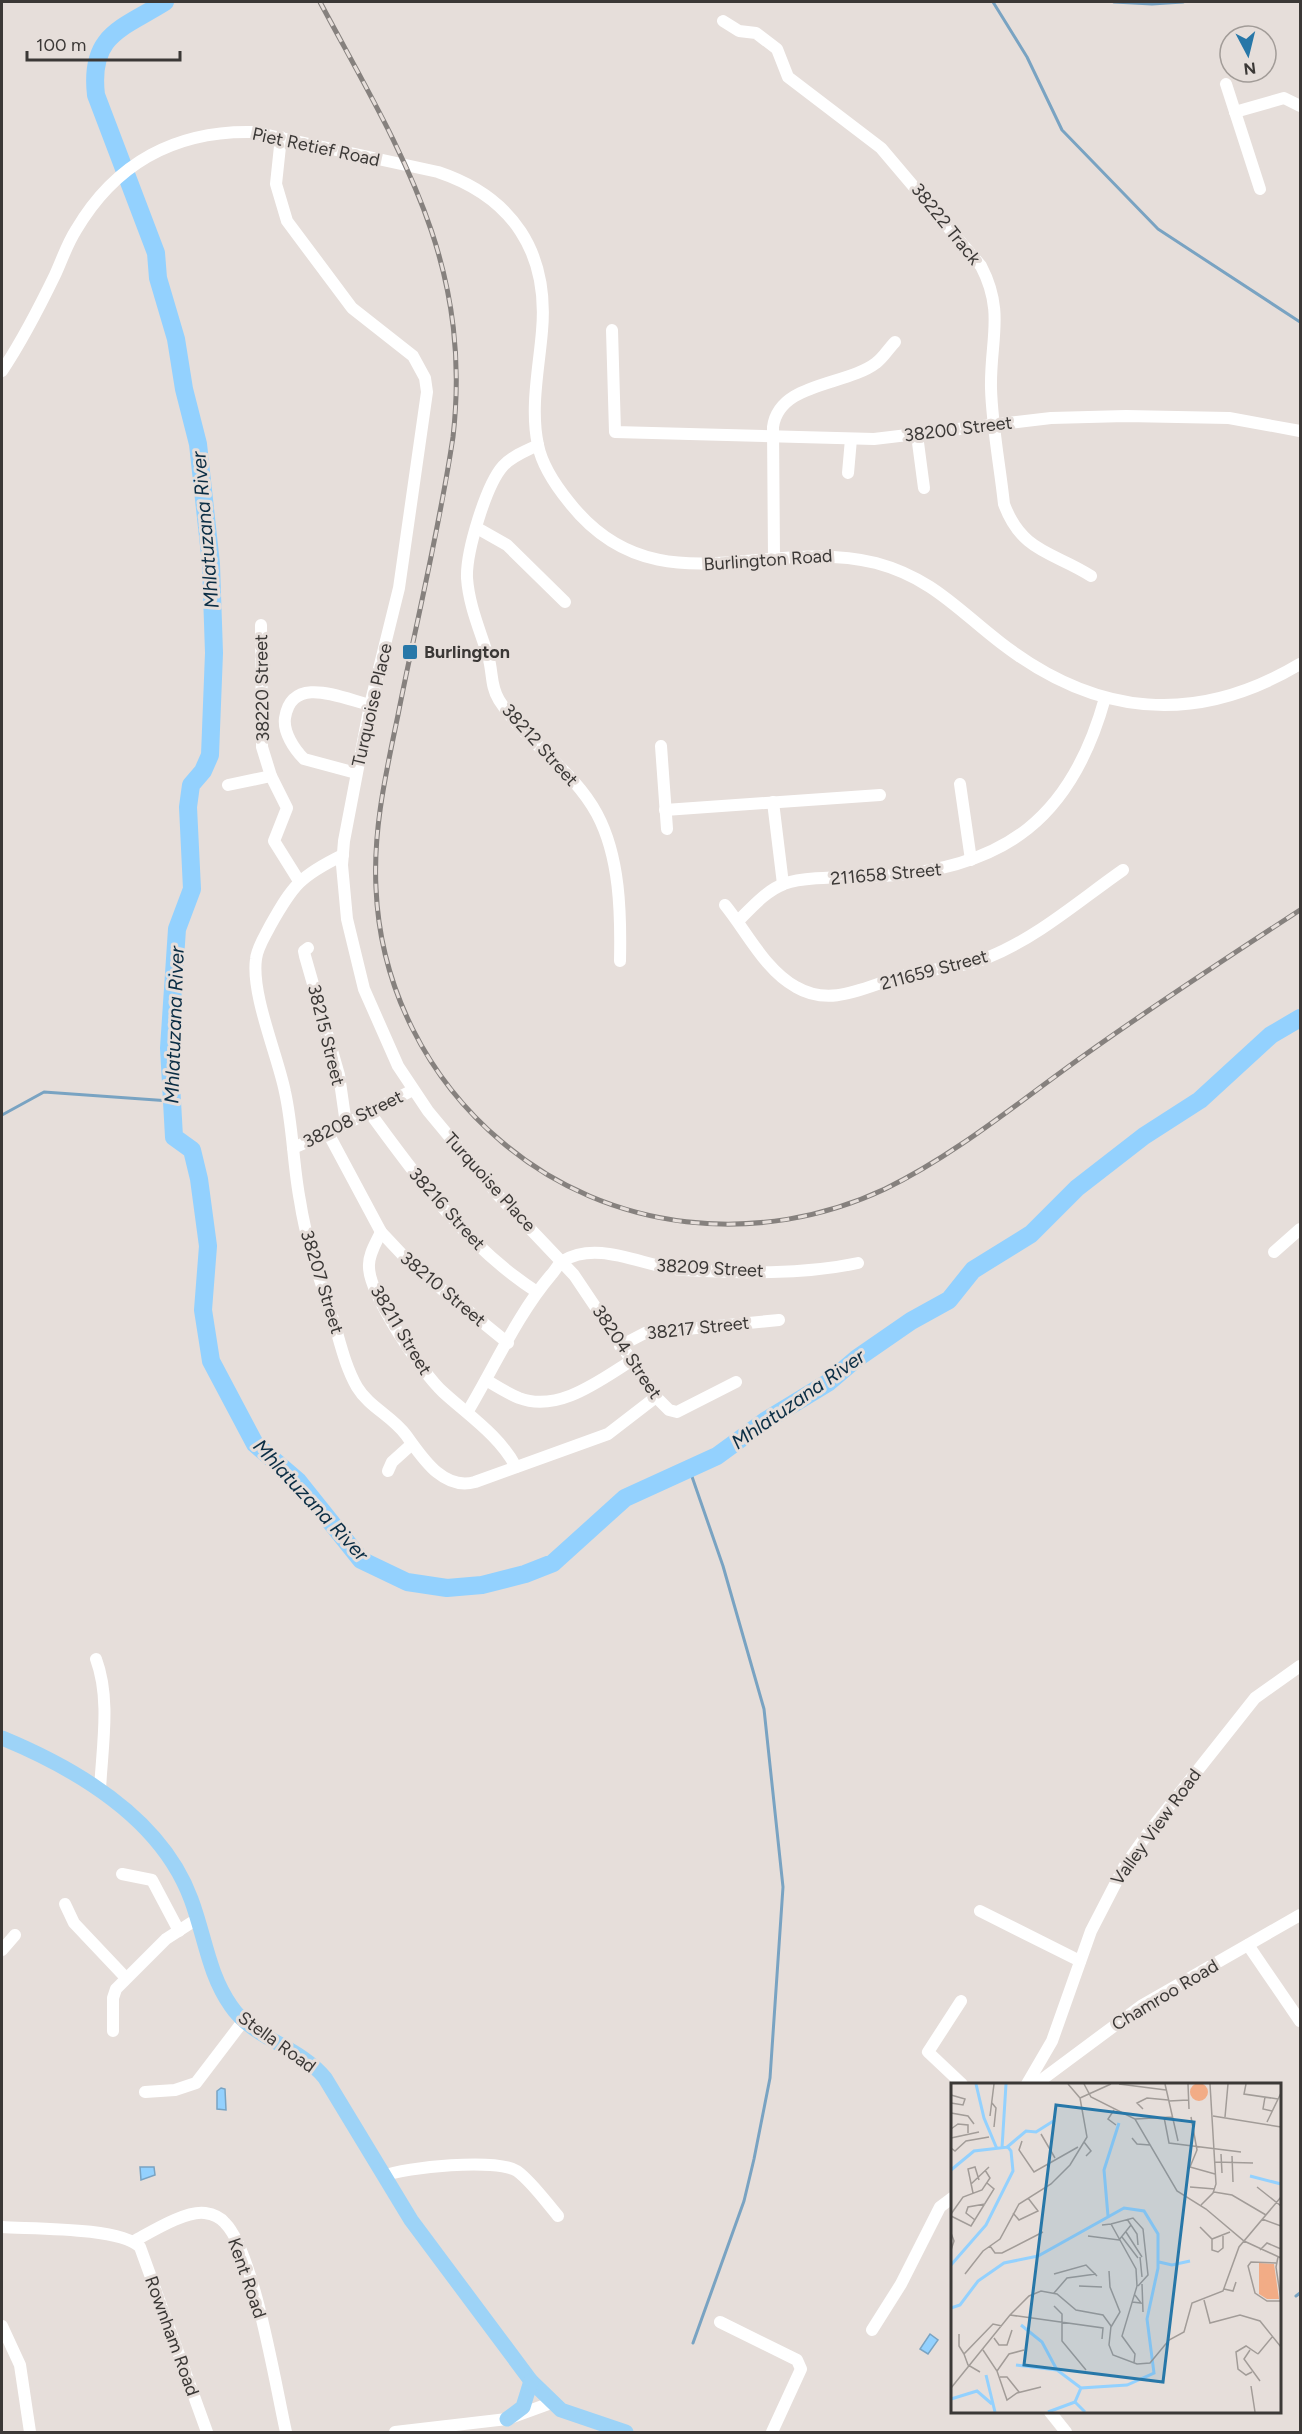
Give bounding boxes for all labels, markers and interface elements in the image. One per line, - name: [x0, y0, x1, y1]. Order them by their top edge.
- scale bar: [27, 24, 180, 62]
- north arrow: [1218, 24, 1278, 84]
- text: 100 m: [36, 34, 86, 56]
- text: N: [1242, 58, 1257, 79]
- street label: Piet Retief Road: [250, 123, 382, 171]
- street label: 38222 Track: [907, 179, 986, 269]
- street label: 38200 Street: [903, 411, 1014, 447]
- water label: Mhlatuzana River: [186, 449, 224, 610]
- street label: Burlington Road: [703, 545, 833, 575]
- street label: 38220 Street: [250, 634, 274, 742]
- street label: Turquoise Place: [347, 641, 397, 769]
- place label: Burlington: [424, 641, 510, 663]
- marker: Burlington: [401, 643, 419, 661]
- street label: 38212 Street: [497, 699, 583, 791]
- street label: 211658 Street: [830, 858, 943, 890]
- water label: Mhlatuzana River: [159, 945, 189, 1104]
- street label: 211659 Street: [878, 945, 990, 995]
- street label: 38215 Street: [303, 982, 349, 1088]
- street label: 38208 Street: [299, 1085, 407, 1153]
- street label: Turquoise Place: [440, 1128, 540, 1236]
- street label: 38216 Street: [404, 1163, 490, 1255]
- street label: 38207 Street: [296, 1228, 348, 1337]
- street label: 38210 Street: [396, 1247, 490, 1331]
- street label: 38209 Street: [656, 1254, 764, 1282]
- street label: 38211 Street: [366, 1281, 436, 1379]
- street label: 38204 Street: [588, 1301, 667, 1403]
- street label: 38217 Street: [646, 1312, 750, 1344]
- water label: Mhlatuzana River: [727, 1343, 870, 1454]
- water label: Mhlatuzana River: [248, 1434, 374, 1567]
- street label: Valley View Road: [1106, 1764, 1206, 1890]
- street label: Chamroo Road: [1108, 1955, 1222, 2035]
- street label: Stella Road: [234, 2006, 320, 2078]
- inset map: [951, 2083, 1281, 2413]
- street label: Kent Road: [223, 2235, 271, 2321]
- street label: Rownham Road: [140, 2273, 204, 2399]

